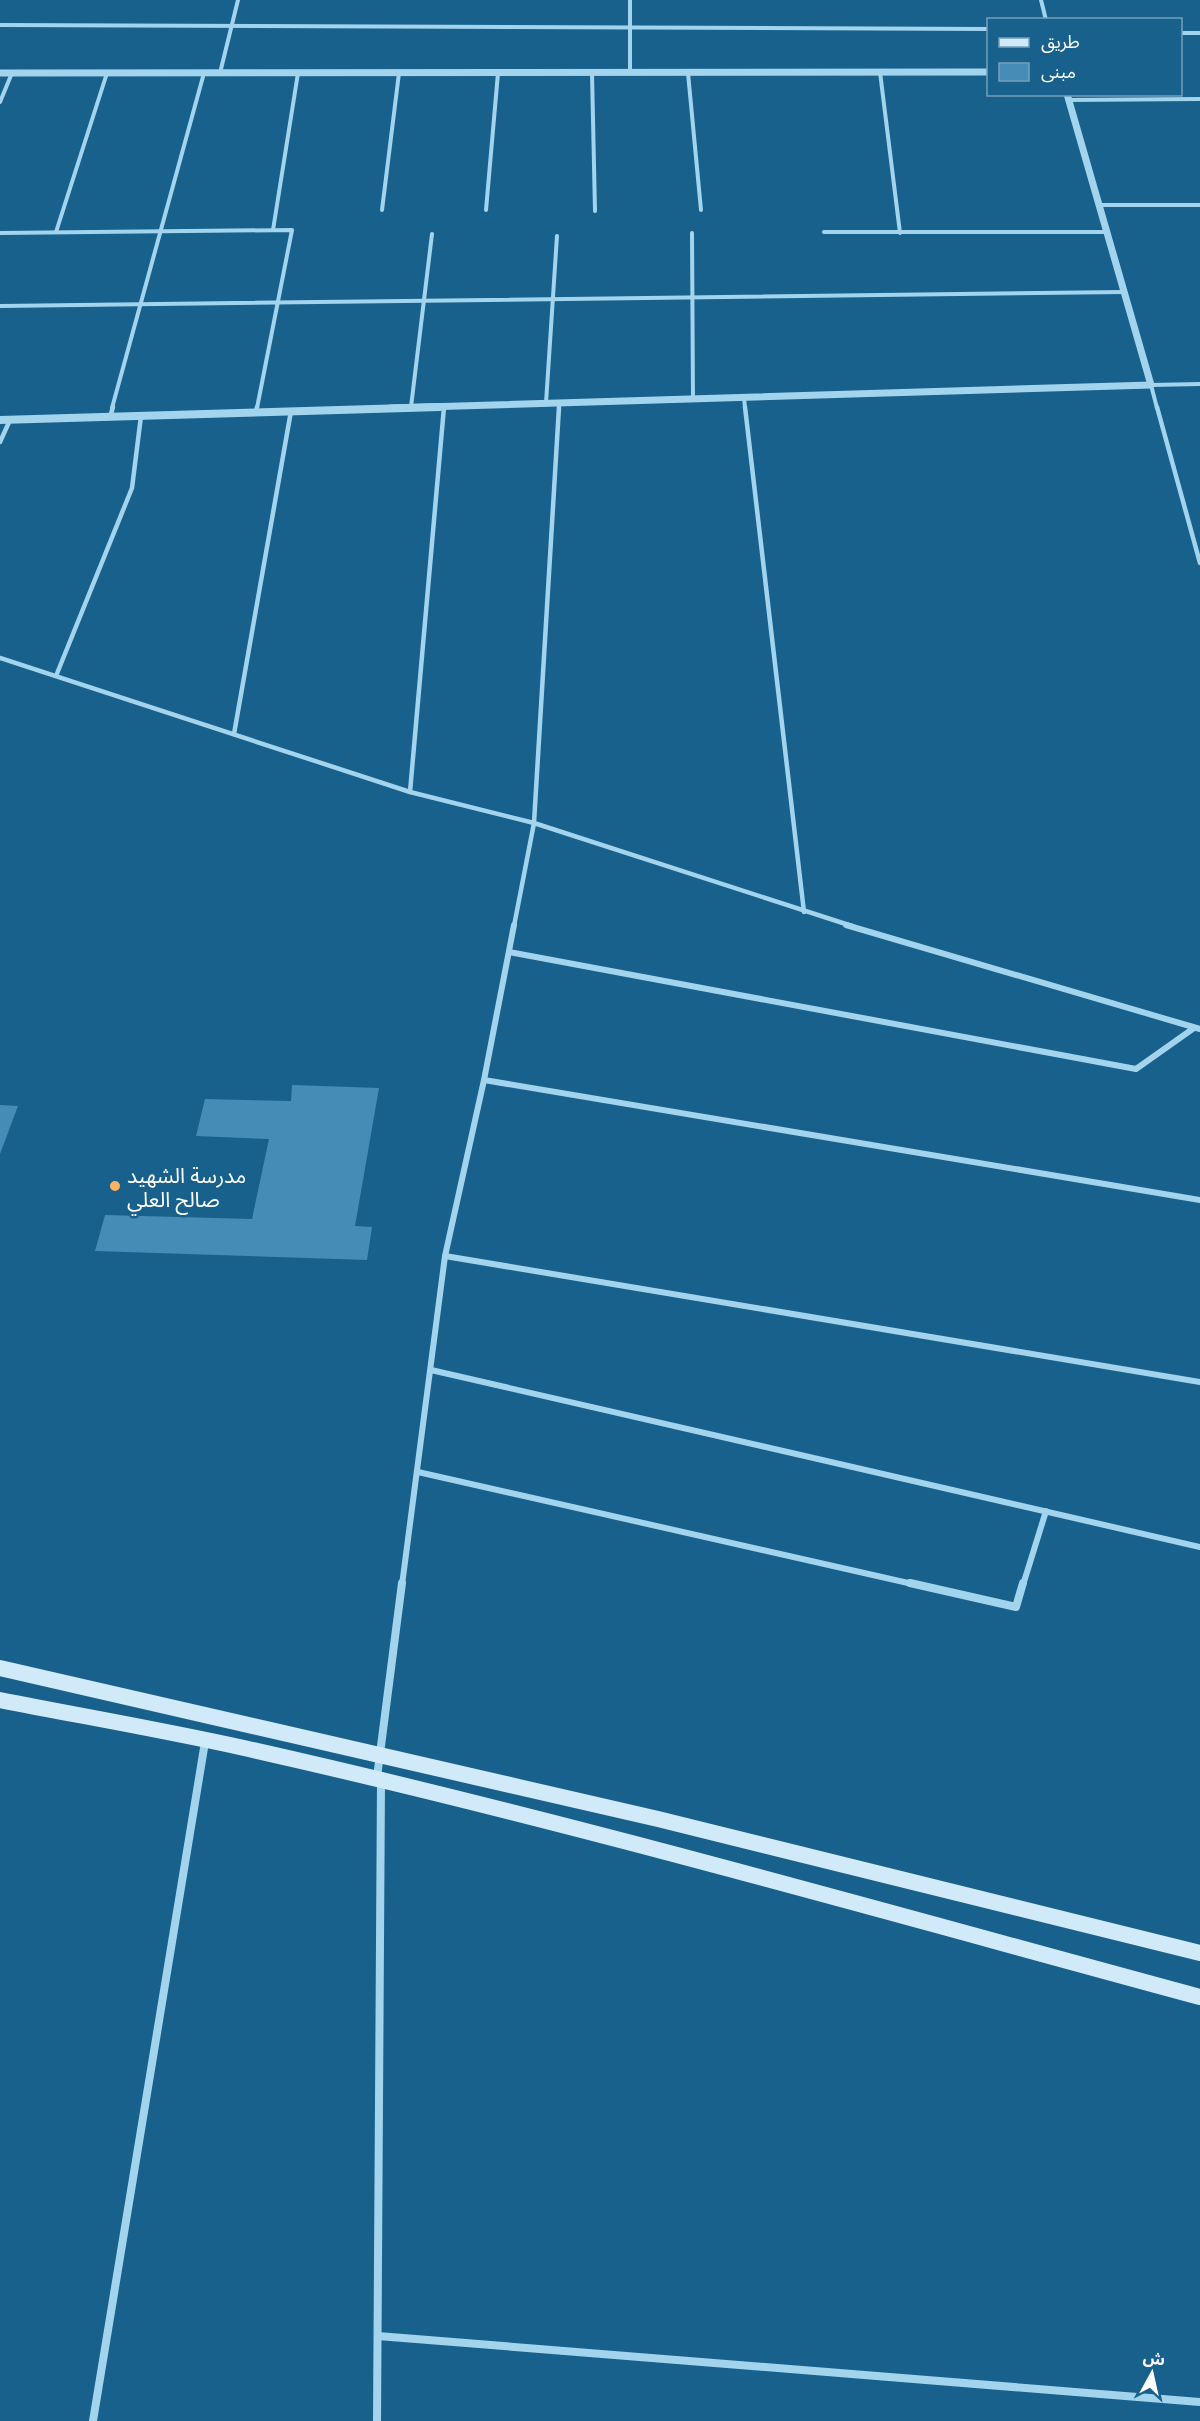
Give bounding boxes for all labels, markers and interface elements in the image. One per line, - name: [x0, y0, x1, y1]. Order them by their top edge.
- legend: [987, 18, 1182, 96]
- text: طريق: [1041, 30, 1080, 53]
- text: مبنى: [1041, 60, 1076, 83]
- place label: مدرسة الشهيد صالح العلي: [127, 1162, 246, 1215]
- marker: مدرسة الشهيد صالح العلي: [108, 1179, 122, 1193]
- north arrow: [1122, 2343, 1182, 2403]
- text: ش: [1142, 2347, 1166, 2370]

